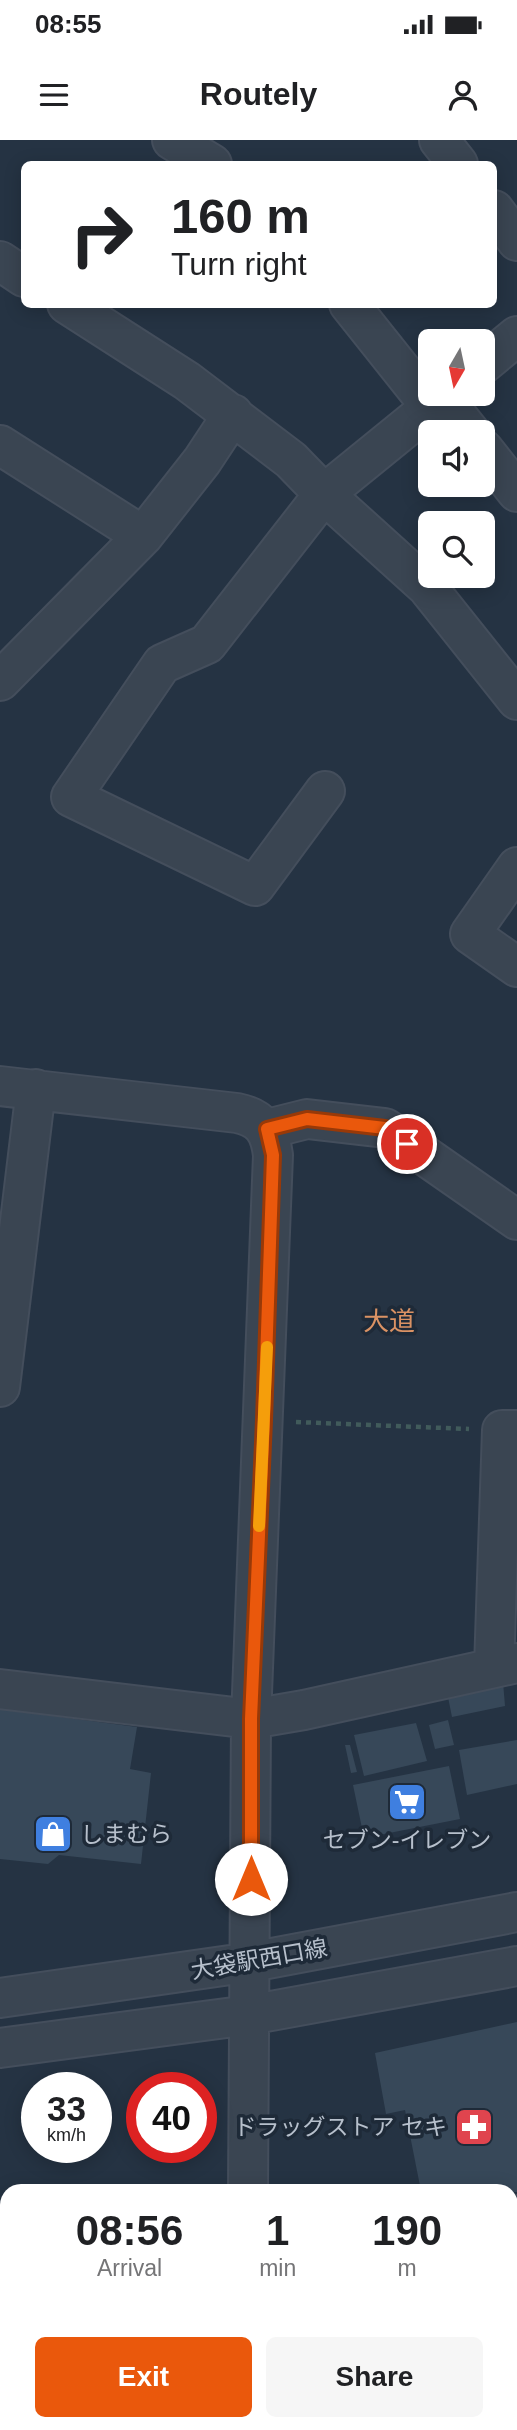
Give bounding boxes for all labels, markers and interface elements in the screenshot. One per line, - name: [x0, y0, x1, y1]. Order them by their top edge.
- text: 08:55: [35, 9, 102, 39]
- icon: menu: [35, 76, 73, 114]
- text: Routely: [200, 76, 317, 112]
- icon: person: [444, 76, 482, 114]
- icon: right: [56, 189, 147, 280]
- text: 160 m: [171, 189, 310, 243]
- text: Turn right: [171, 246, 307, 282]
- north arrow: [418, 329, 495, 406]
- map controls: [418, 329, 495, 588]
- button: sound: [418, 420, 495, 497]
- button: search: [418, 511, 495, 588]
- pin: [377, 1114, 437, 1174]
- icon: arrive: [388, 1125, 426, 1163]
- district label: 大道: [363, 1306, 415, 1336]
- supermarket icon: セブン-イレブン: [386, 1781, 428, 1823]
- shop icon: しまむら: [32, 1813, 74, 1855]
- place label: しまむら: [80, 1821, 172, 1847]
- place label: セブン-イレブン: [323, 1827, 491, 1853]
- position arrow: [214, 1842, 288, 1916]
- street label: 大袋駅西口線: [189, 1934, 329, 1984]
- speed limit sign: 40: [126, 2072, 217, 2163]
- text: 33: [47, 2089, 86, 2128]
- pharmacy icon: ドラッグストア セキ: [453, 2106, 495, 2148]
- place label: ドラッグストア セキ: [234, 2114, 447, 2140]
- text: km/h: [47, 2125, 86, 2145]
- text: 08:56: [76, 2207, 183, 2254]
- text: 1: [266, 2207, 289, 2254]
- text: 190: [372, 2207, 442, 2254]
- text: Arrival: [97, 2255, 162, 2281]
- text: min: [259, 2255, 296, 2281]
- text: m: [398, 2255, 417, 2281]
- button: Exit: [35, 2337, 252, 2417]
- button: Share: [266, 2337, 483, 2417]

